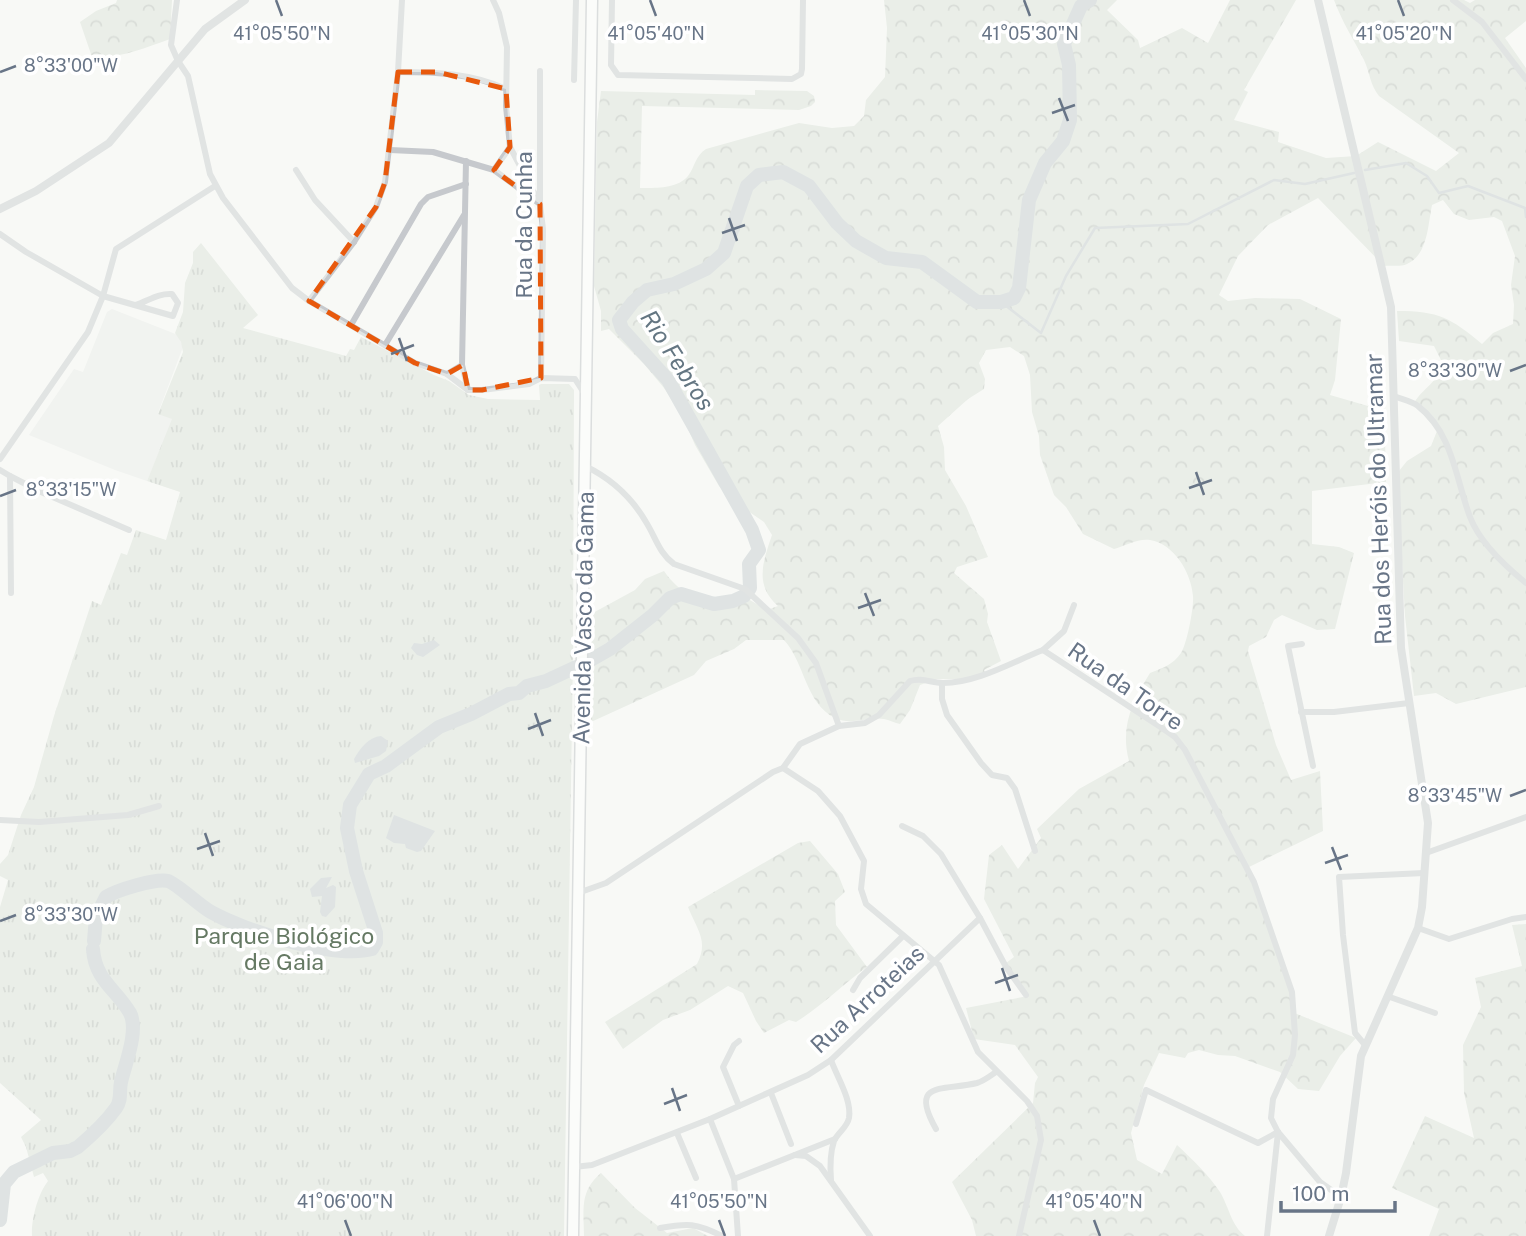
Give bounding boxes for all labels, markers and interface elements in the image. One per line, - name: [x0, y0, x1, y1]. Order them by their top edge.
- text: 41°05'50"N: [233, 23, 331, 44]
- text: 41°05'40"N: [607, 23, 705, 44]
- text: 41°05'30"N: [981, 23, 1079, 44]
- text: 41°05'20"N: [1356, 23, 1452, 44]
- text: 8°33'00"W: [24, 55, 118, 76]
- street label: Rua da Cunha: [510, 151, 537, 299]
- water label: Rio Febros: [635, 305, 721, 416]
- street label: Rua dos Heróis do Ultramar: [1359, 353, 1397, 645]
- text: 8°33'30"W: [1408, 360, 1502, 381]
- text: 8°33'15"W: [26, 479, 116, 500]
- street label: Avenida Vasco da Gama: [567, 491, 599, 745]
- street label: Rua da Torre: [1063, 636, 1189, 736]
- text: 8°33'45"W: [1408, 785, 1502, 806]
- text: 8°33'30"W: [24, 904, 118, 925]
- park label: Parque Biológico de Gaia: [194, 922, 374, 975]
- street label: Rua Arroteias: [805, 940, 929, 1058]
- scale bar: [1281, 1170, 1395, 1214]
- text: 100 m: [1292, 1181, 1349, 1206]
- text: 41°06'00"N: [297, 1191, 393, 1212]
- text: 41°05'50"N: [670, 1191, 768, 1212]
- text: 41°05'40"N: [1045, 1191, 1143, 1212]

